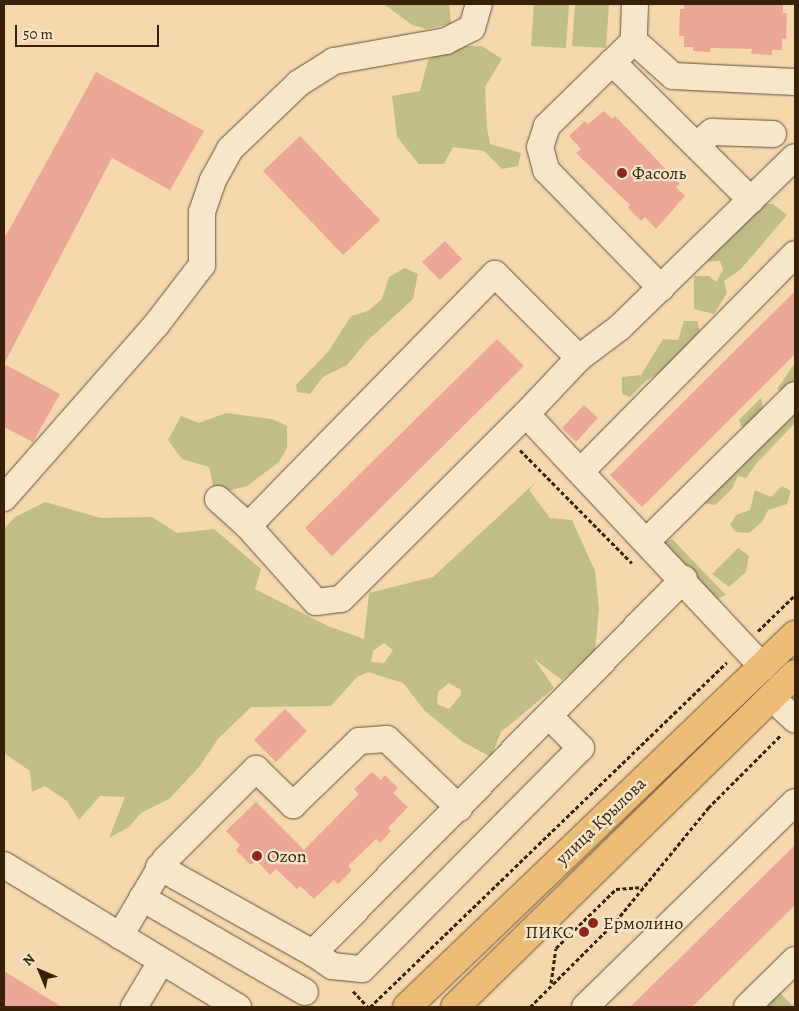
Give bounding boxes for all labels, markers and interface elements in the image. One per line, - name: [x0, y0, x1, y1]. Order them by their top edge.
- scale bar: [18, 15, 161, 47]
- text: 50 m: [23, 24, 53, 44]
- place label: Фасоль: [632, 162, 686, 184]
- marker: Фасоль: [616, 167, 628, 179]
- street label: улица Крылова: [551, 773, 651, 869]
- place label: Ozon: [267, 845, 307, 867]
- marker: Ozon: [251, 850, 263, 862]
- place label: Ермолино: [603, 912, 683, 934]
- marker: Ермолино: [587, 917, 599, 929]
- place label: ПИКС: [525, 921, 574, 943]
- marker: ПИКС: [578, 926, 590, 938]
- north arrow: [15, 946, 65, 996]
- text: N: [19, 950, 39, 970]

